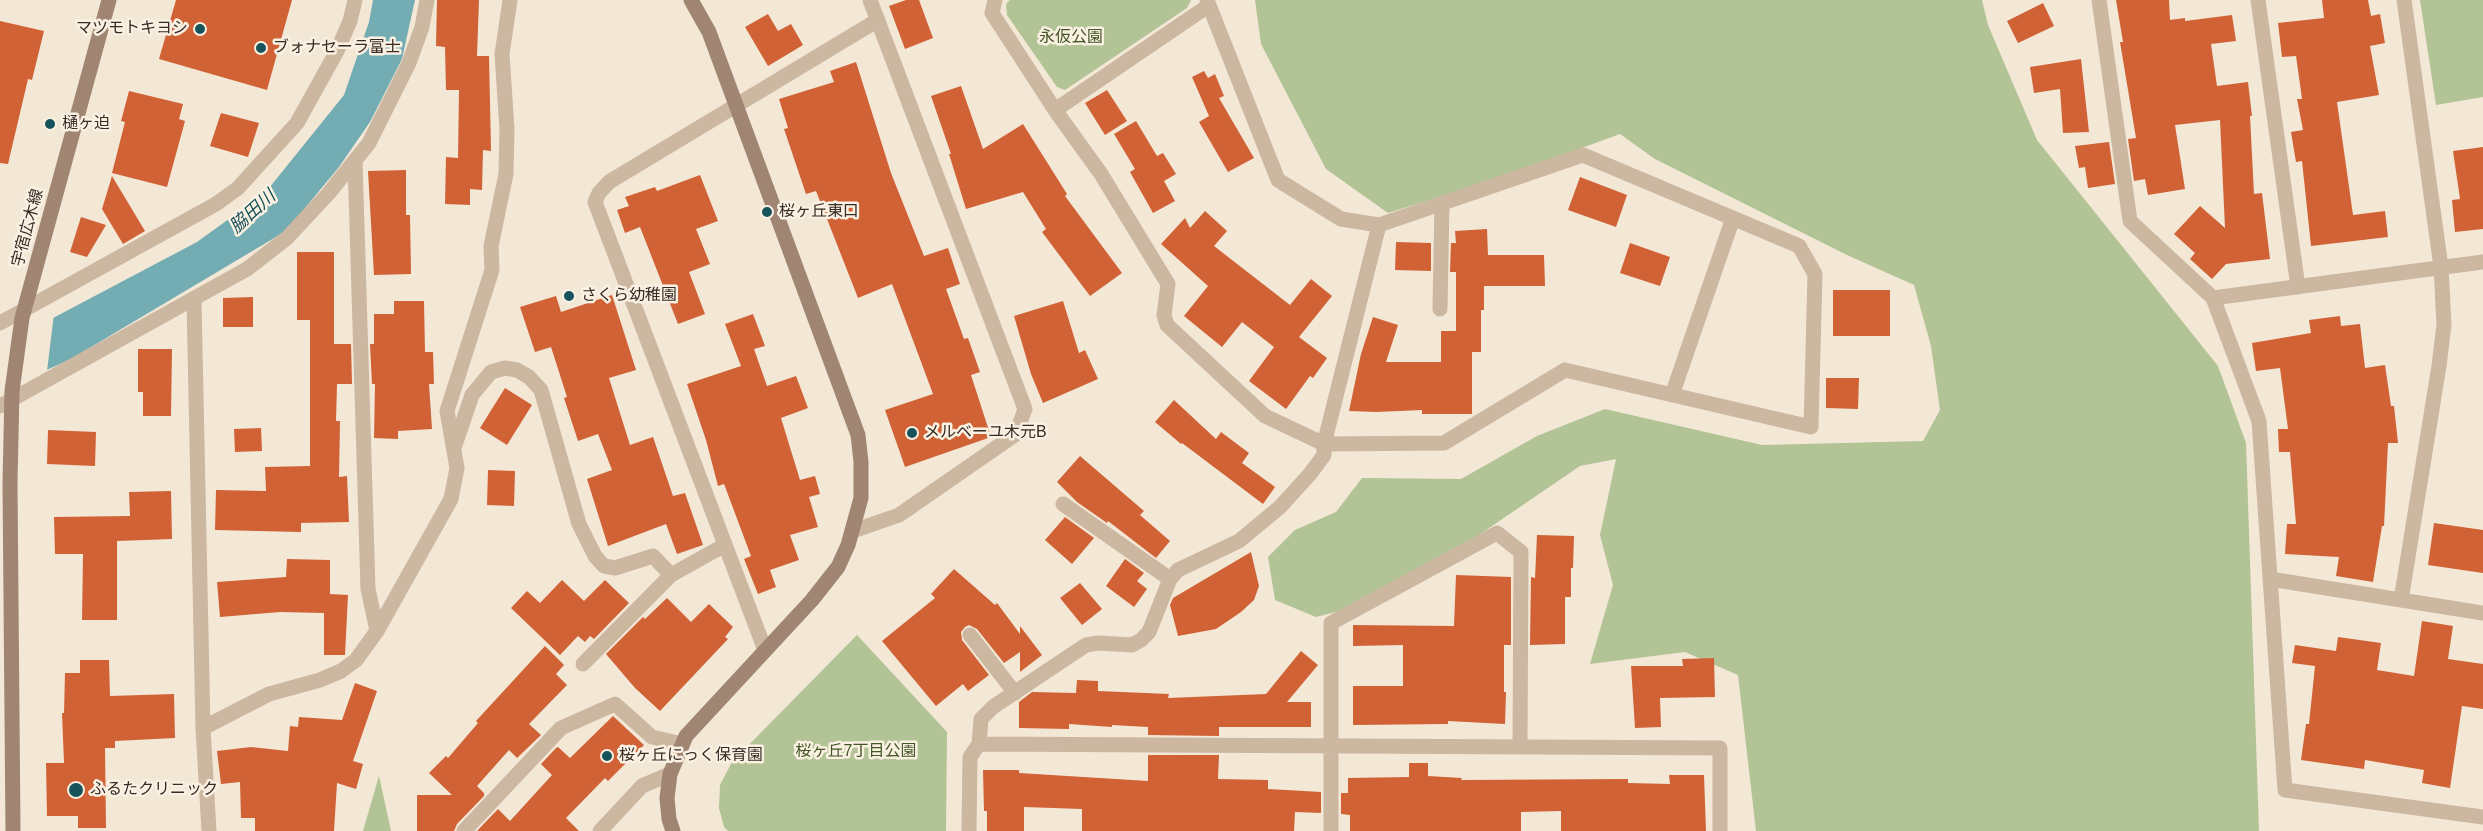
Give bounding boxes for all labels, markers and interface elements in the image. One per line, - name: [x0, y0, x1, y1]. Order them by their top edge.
- place label: マツモトキヨシ: [76, 19, 188, 39]
- marker: マツモトキヨシ: [193, 22, 207, 36]
- park label: 永仮公園: [1039, 28, 1103, 48]
- place label: ブォナセーラ富士: [273, 38, 401, 58]
- marker: ブォナセーラ富士: [254, 41, 268, 55]
- place label: 樋ヶ迫: [62, 114, 110, 134]
- marker: 樋ヶ迫: [43, 117, 57, 131]
- water label: 脇田川: [226, 186, 280, 238]
- street label: 宇宿広木線: [8, 187, 48, 269]
- place label: 桜ヶ丘東口: [779, 202, 859, 222]
- marker: 桜ヶ丘東口: [760, 205, 774, 219]
- place label: さくら幼稚園: [581, 286, 677, 306]
- marker: さくら幼稚園: [562, 289, 576, 303]
- place label: メルベーユ木元B: [924, 423, 1047, 443]
- marker: メルベーユ木元B: [905, 426, 919, 440]
- park label: 桜ヶ丘7丁目公園: [796, 742, 916, 762]
- place label: 桜ヶ丘にっく保育園: [619, 746, 763, 766]
- marker: 桜ヶ丘にっく保育園: [600, 749, 614, 763]
- place label: ふるたクリニック: [90, 780, 218, 800]
- marker: ふるたクリニック: [67, 781, 85, 799]

